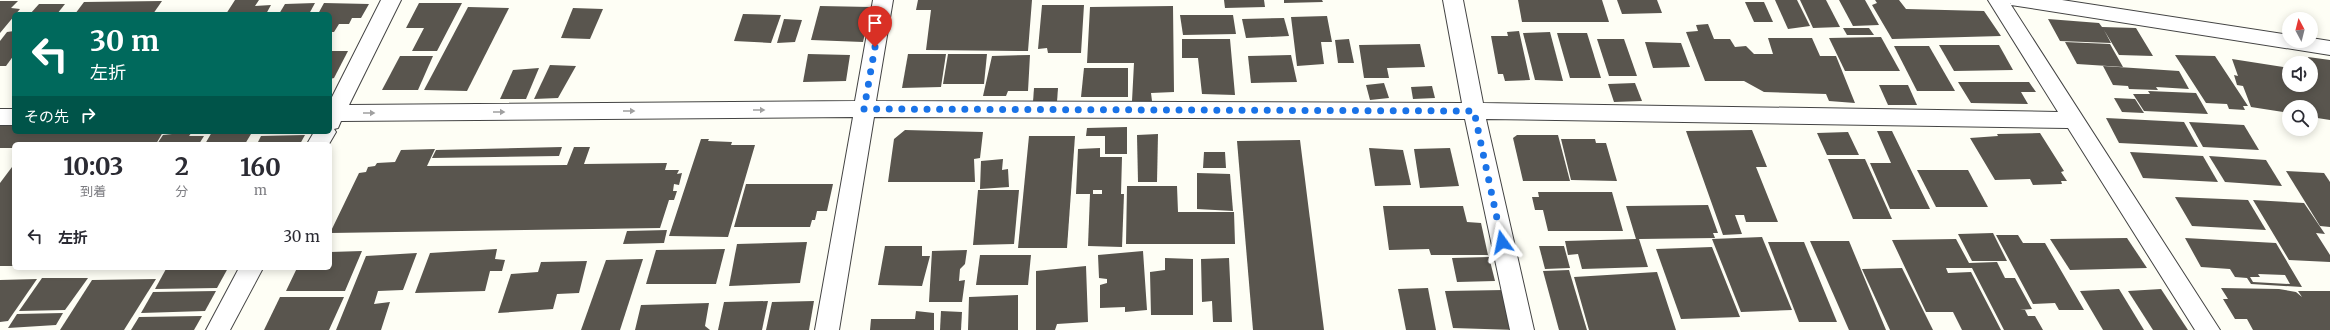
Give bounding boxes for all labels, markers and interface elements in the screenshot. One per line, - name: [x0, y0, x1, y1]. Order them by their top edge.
- pin: [858, 6, 892, 47]
- icon: arrive: [864, 12, 886, 34]
- north arrow: [2282, 12, 2318, 48]
- map controls: [2282, 12, 2318, 136]
- text: 30 m: [90, 23, 159, 59]
- icon: left: [24, 28, 76, 80]
- button: sound: [2282, 56, 2318, 92]
- text: 左折: [90, 61, 126, 84]
- button: search: [2282, 100, 2318, 136]
- icon: right: [77, 104, 99, 126]
- text: その先: [24, 107, 69, 126]
- one-way arrow: [753, 107, 766, 113]
- one-way arrow: [623, 108, 636, 114]
- one-way arrow: [493, 109, 506, 115]
- one-way arrow: [363, 110, 376, 116]
- text: 10:03: [63, 151, 124, 182]
- text: 2: [175, 151, 189, 182]
- text: 160: [240, 152, 281, 183]
- text: m: [254, 182, 267, 199]
- text: 到着: [80, 183, 106, 200]
- text: 分: [175, 183, 188, 200]
- position arrow: [1481, 221, 1523, 263]
- icon: left: [24, 225, 46, 247]
- text: 30 m: [283, 227, 320, 246]
- text: 左折: [58, 228, 88, 247]

